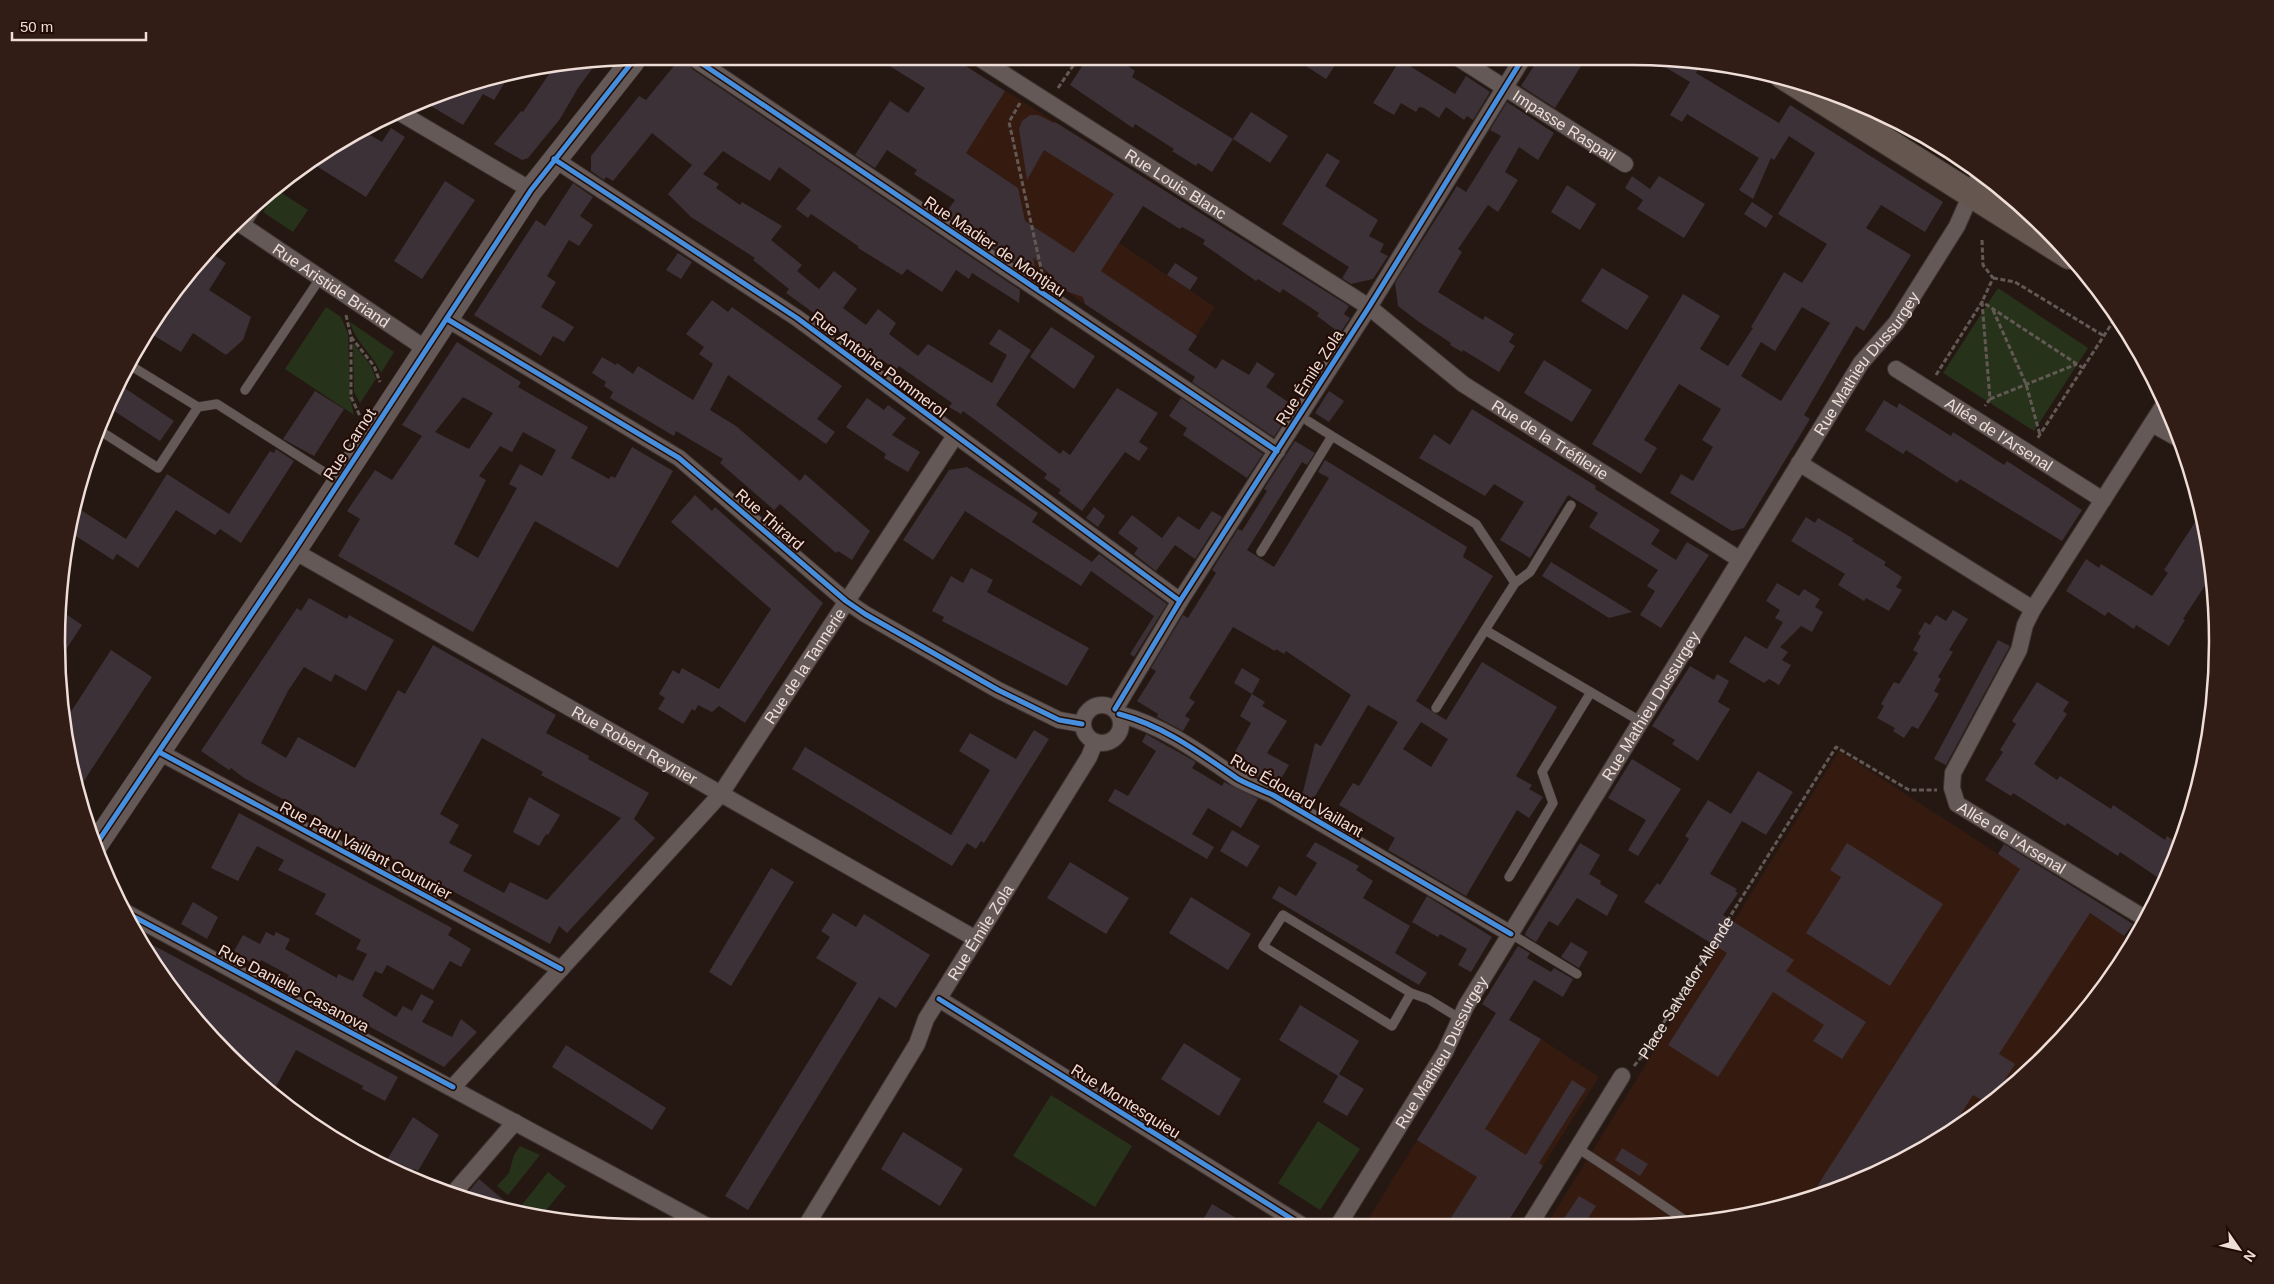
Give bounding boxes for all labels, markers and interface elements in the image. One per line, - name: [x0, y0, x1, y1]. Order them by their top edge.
- scale bar: [12, 10, 146, 42]
- text: 50 m: [20, 18, 53, 35]
- street label: Impasse Raspail: [1510, 87, 1619, 165]
- street label: Rue Louis Blanc: [1122, 146, 1229, 223]
- street label: Rue Madier de Montjau: [921, 193, 1068, 300]
- street label: Rue Aristide Briand: [270, 240, 393, 331]
- street label: Rue Mathieu Dussurgey: [1811, 289, 1923, 439]
- street label: Rue Antoine Pommerol: [808, 308, 950, 421]
- street label: Rue Émile Zola: [1272, 326, 1346, 428]
- street label: Allée de l'Arsenal: [1942, 395, 2055, 475]
- street label: Rue de la Tréfilerie: [1489, 397, 1611, 483]
- street label: Rue Carnot: [320, 405, 379, 483]
- street label: Rue Thirard: [732, 485, 807, 553]
- street label: Rue de la Tannerie: [761, 605, 849, 727]
- street label: Rue Mathieu Dussurgey: [1599, 628, 1703, 784]
- street label: Rue Robert Reynier: [569, 703, 701, 788]
- street label: Rue Édouard Vaillant: [1228, 750, 1367, 841]
- street label: Rue Paul Vaillant Couturier: [277, 798, 455, 903]
- street label: Allée de l'Arsenal: [1955, 799, 2069, 877]
- street label: Rue Émile Zola: [944, 881, 1017, 983]
- street label: Place Salvador Allende: [1635, 913, 1737, 1062]
- street label: Rue Danielle Casanova: [216, 941, 372, 1035]
- street label: Rue Mathieu Dussurgey: [1392, 973, 1491, 1132]
- street label: Rue Montesquieu: [1068, 1061, 1183, 1142]
- north arrow: [2214, 1224, 2264, 1274]
- text: N: [2240, 1248, 2259, 1265]

